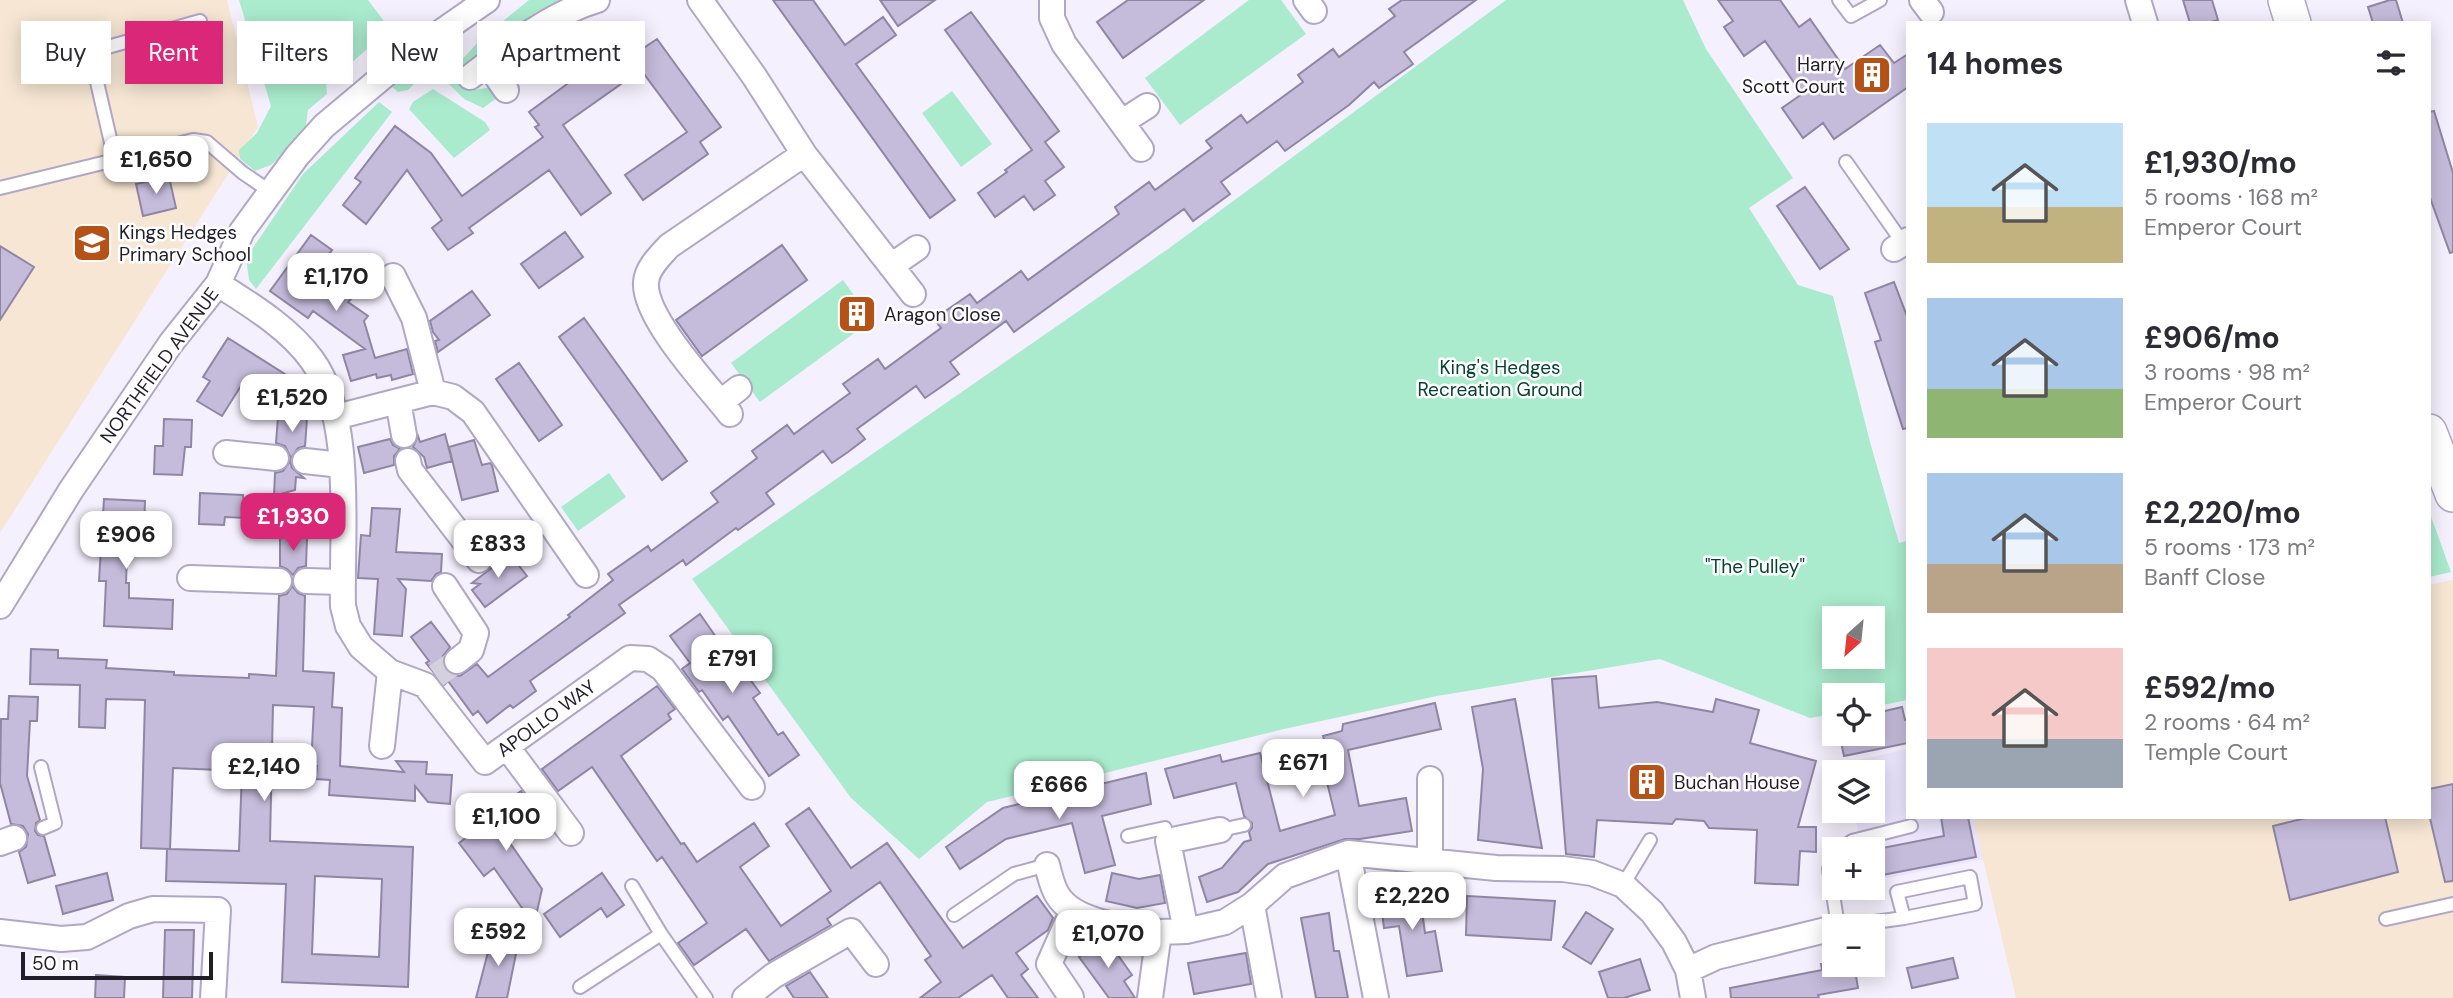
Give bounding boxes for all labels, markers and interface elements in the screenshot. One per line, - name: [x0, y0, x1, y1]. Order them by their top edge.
- chip: Buy: [21, 21, 111, 84]
- chip: Rent: [125, 21, 223, 84]
- chip: Filters: [237, 21, 353, 84]
- chip: New: [367, 21, 463, 84]
- chip: Apartment: [477, 21, 645, 84]
- text: 14 homes: [1927, 44, 2064, 83]
- icon: filters: [2372, 44, 2410, 82]
- place label: Harry Scott Court: [1742, 52, 1845, 99]
- building icon: Harry Scott Court: [1851, 54, 1893, 96]
- pin: £1,650: [99, 136, 213, 196]
- text: £1,930/mo: [2144, 143, 2297, 182]
- text: £1,650: [119, 144, 193, 174]
- icon: home: [1983, 151, 2067, 235]
- text: 5 rooms · 168 m²: [2144, 182, 2318, 212]
- text: Emperor Court: [2144, 212, 2302, 242]
- place label: Kings Hedges Primary School: [119, 220, 251, 267]
- school or university icon: Kings Hedges Primary School: [71, 222, 113, 264]
- pin: £1,170: [279, 254, 393, 313]
- text: £1,170: [303, 261, 369, 291]
- street label: NORTHFIELD AVENUE: [94, 282, 224, 448]
- building icon: Aragon Close: [836, 293, 878, 335]
- place label: Aragon Close: [884, 302, 1001, 327]
- text: £906/mo: [2144, 318, 2280, 357]
- icon: home: [1983, 326, 2067, 410]
- park label: King's Hedges Recreation Ground: [1417, 355, 1583, 402]
- text: 3 rooms · 98 m²: [2144, 357, 2310, 387]
- pin: £1,520: [235, 374, 349, 434]
- text: £1,520: [256, 382, 328, 412]
- text: Emperor Court: [2144, 387, 2302, 417]
- text: £2,220/mo: [2144, 493, 2301, 532]
- pin: £1,930: [236, 494, 350, 553]
- text: £1,930: [257, 501, 329, 531]
- icon: home: [1983, 501, 2067, 585]
- pin: £906: [85, 512, 167, 571]
- text: £906: [96, 519, 156, 549]
- pin: £833: [457, 520, 539, 580]
- text: £833: [470, 528, 526, 558]
- text: 5 rooms · 173 m²: [2144, 532, 2315, 562]
- park label: "The Pulley": [1705, 554, 1805, 579]
- text: Banff Close: [2144, 562, 2265, 592]
- north arrow: [1822, 606, 1885, 668]
- map controls: [1822, 606, 1885, 977]
- pin: £791: [691, 636, 773, 695]
- text: £791: [707, 643, 757, 673]
- text: £592/mo: [2144, 668, 2276, 707]
- street label: APOLLO WAY: [492, 674, 601, 763]
- icon: home: [1983, 676, 2067, 760]
- button: locate: [1822, 683, 1885, 746]
- text: 2 rooms · 64 m²: [2144, 707, 2310, 737]
- text: Temple Court: [2144, 737, 2288, 767]
- pin: £671: [1262, 740, 1344, 799]
- pin: £2,140: [207, 744, 321, 803]
- text: £671: [1278, 747, 1328, 777]
- text: £2,140: [228, 751, 300, 781]
- button: layers: [1822, 760, 1885, 823]
- building icon: Buchan House: [1626, 761, 1668, 803]
- pin: £666: [1018, 762, 1100, 821]
- text: £666: [1030, 769, 1088, 799]
- place label: Buchan House: [1674, 770, 1800, 795]
- pin: £1,100: [449, 794, 563, 853]
- text: £1,100: [471, 801, 541, 831]
- button: +: [1822, 837, 1885, 900]
- pin: £2,220: [1355, 872, 1469, 932]
- text: £2,220: [1374, 880, 1450, 910]
- pin: £592: [457, 908, 539, 968]
- pin: £1,070: [1051, 911, 1165, 970]
- button: −: [1822, 914, 1885, 977]
- text: £592: [470, 916, 526, 946]
- text: £1,070: [1072, 918, 1144, 948]
- scale bar: [21, 949, 214, 981]
- text: 50 m: [32, 951, 79, 976]

